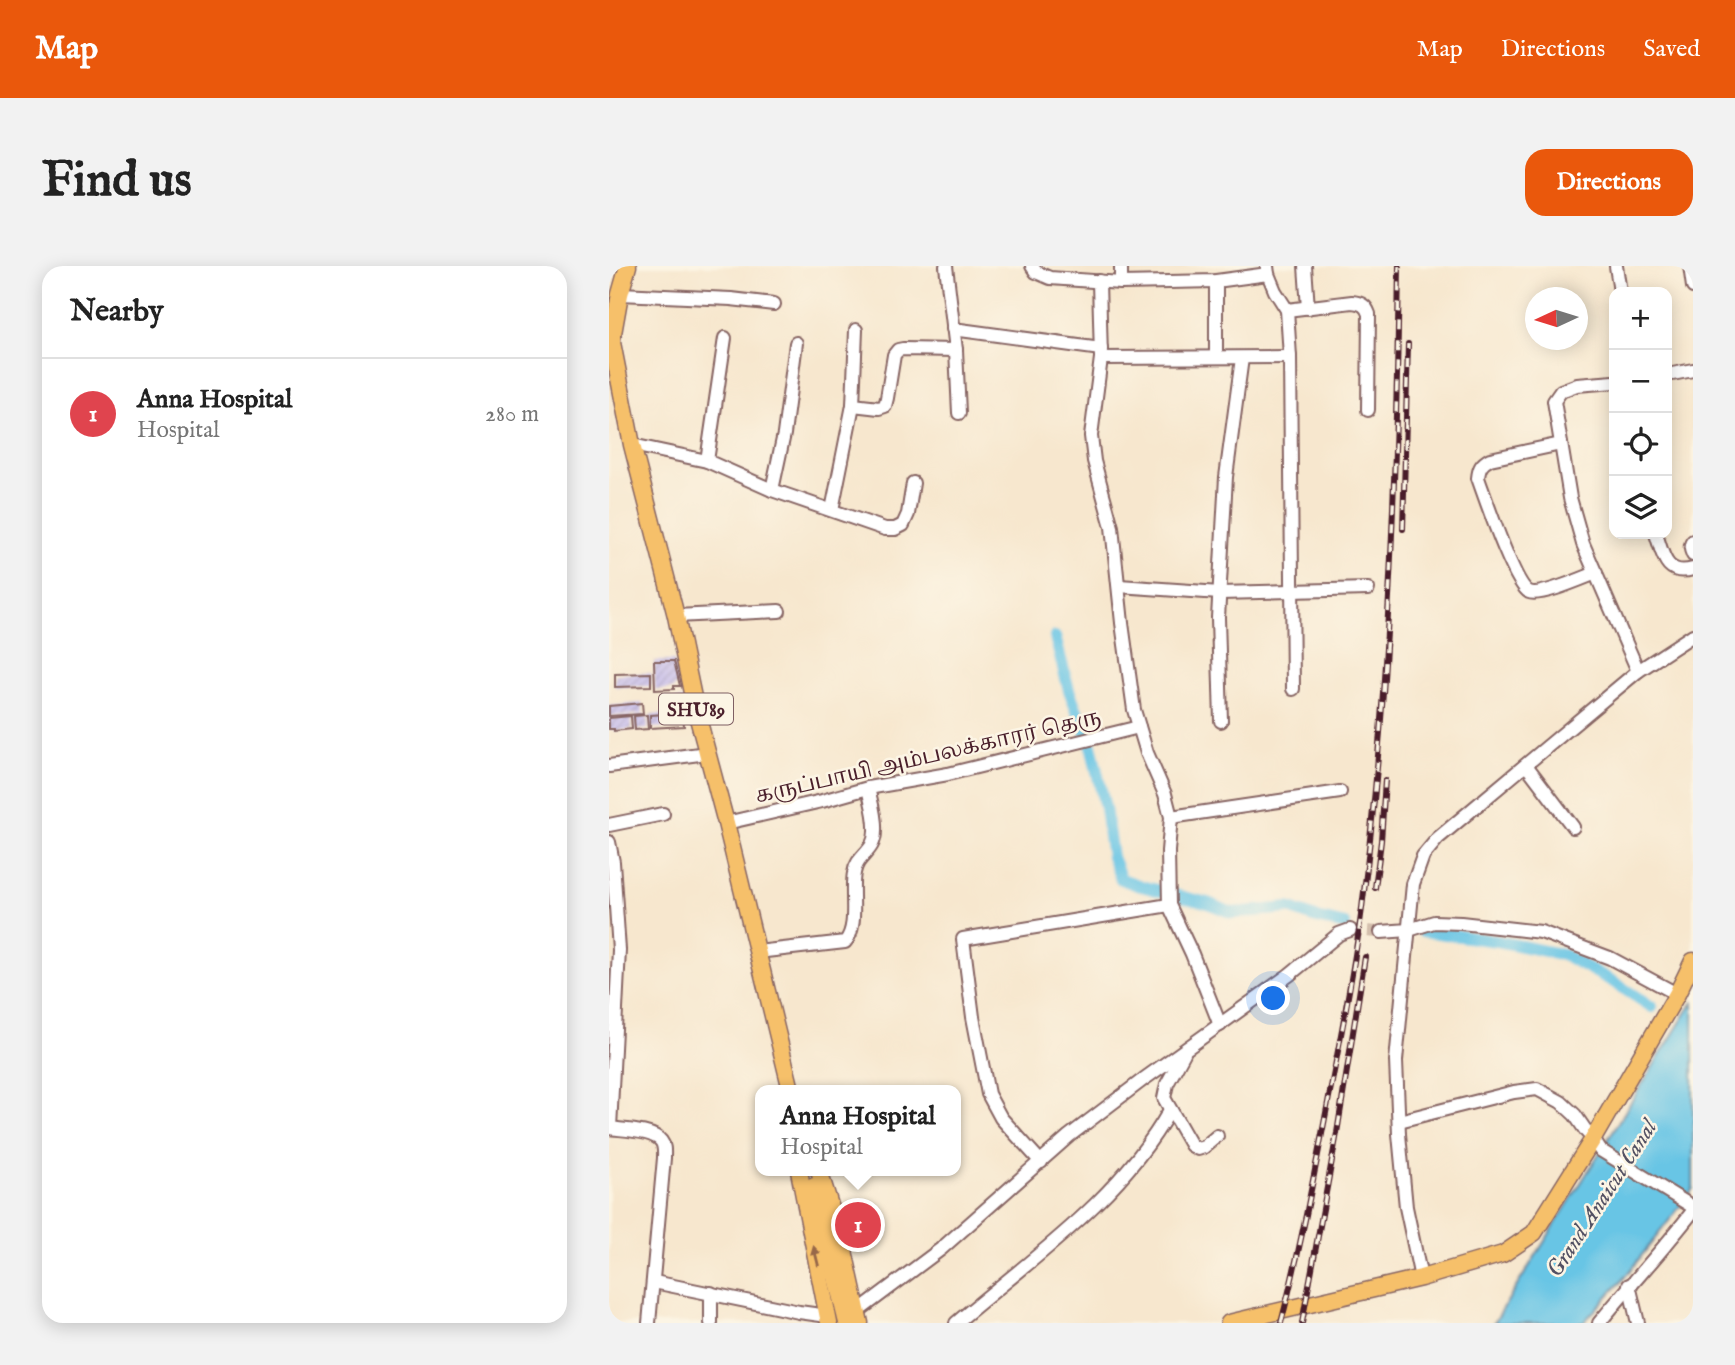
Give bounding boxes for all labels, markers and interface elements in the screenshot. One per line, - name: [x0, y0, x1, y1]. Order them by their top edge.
- text: Map: [35, 28, 98, 70]
- text: Map: [1417, 34, 1463, 65]
- text: Directions: [1501, 34, 1605, 65]
- text: Saved: [1643, 34, 1700, 65]
- button: Directions: [1525, 149, 1693, 216]
- text: Find us: [42, 151, 192, 213]
- north arrow: [1525, 287, 1588, 350]
- map controls: [1609, 287, 1672, 539]
- button: +: [1609, 287, 1672, 350]
- text: Nearby: [70, 293, 163, 331]
- button: −: [1609, 350, 1672, 413]
- text: Anna Hospital: [137, 383, 292, 416]
- text: 1: [89, 400, 97, 429]
- text: 280 m: [485, 400, 539, 429]
- button: locate: [1609, 413, 1672, 476]
- text: Hospital: [137, 416, 219, 445]
- button: layers: [1609, 476, 1672, 539]
- road number: SHU89: [659, 694, 733, 724]
- street label: கருப்பாயி அம்பலக்காரர் தெரு: [753, 704, 1104, 810]
- your location: [1256, 981, 1290, 1015]
- popup: [755, 1085, 961, 1176]
- text: Anna Hospital: [780, 1100, 936, 1133]
- water label: Grand Anaicut Canal: [1541, 1113, 1665, 1283]
- text: Hospital: [780, 1133, 863, 1162]
- pin: 1: [835, 1199, 881, 1251]
- one-way arrow: [810, 1245, 821, 1267]

